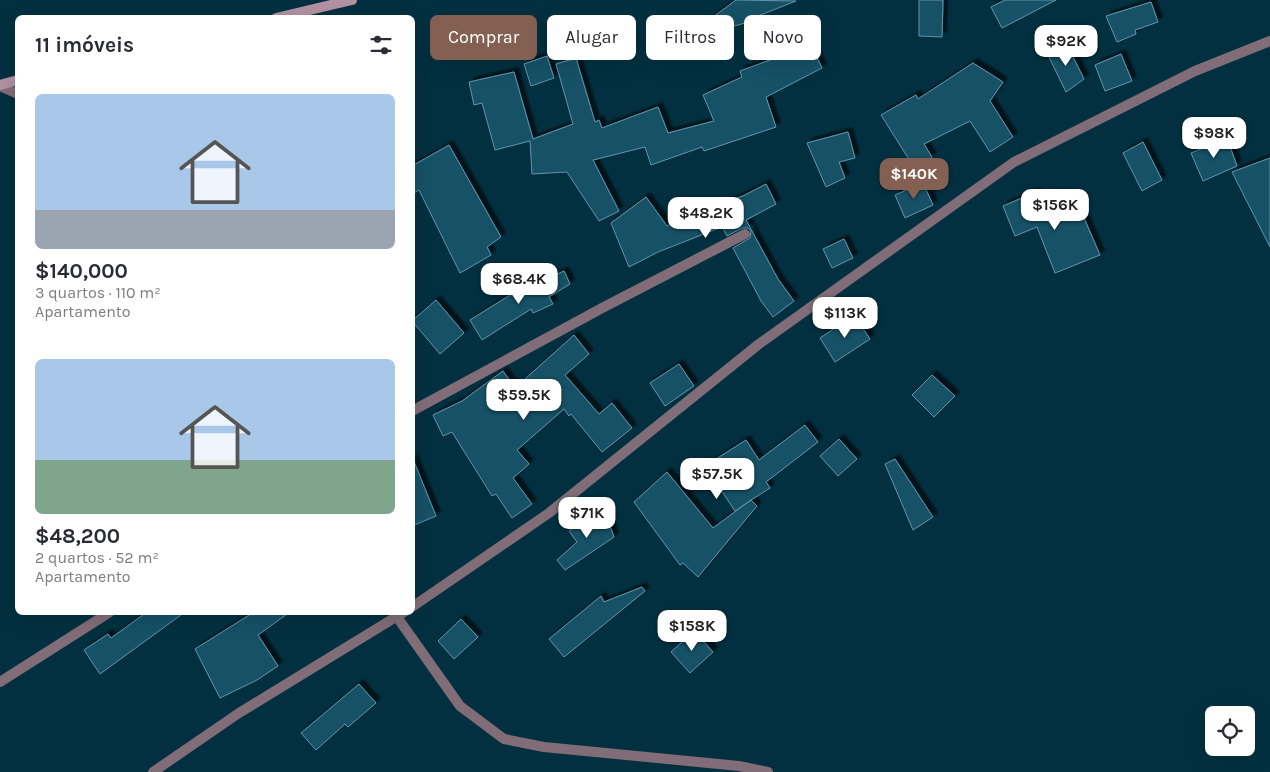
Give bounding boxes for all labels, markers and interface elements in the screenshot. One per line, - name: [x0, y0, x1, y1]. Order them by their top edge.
- chip: Comprar: [430, 15, 537, 60]
- chip: Alugar: [547, 15, 636, 60]
- chip: Filtros: [646, 15, 734, 60]
- chip: Novo: [744, 15, 821, 60]
- pin: $92K: [1036, 24, 1096, 67]
- icon: filters: [367, 31, 395, 59]
- text: $92K: [1046, 31, 1086, 50]
- text: 11 imóveis: [35, 33, 134, 57]
- pin: $98K: [1184, 116, 1244, 159]
- text: $98K: [1193, 123, 1235, 142]
- icon: home: [170, 127, 260, 217]
- pin: $140K: [879, 158, 949, 200]
- text: $140K: [891, 164, 937, 183]
- pin: $156K: [1020, 188, 1090, 231]
- text: $156K: [1032, 195, 1078, 214]
- pin: $48.2K: [665, 196, 747, 239]
- text: $48.2K: [679, 203, 733, 222]
- text: $140,000: [35, 259, 128, 283]
- pin: $68.4K: [478, 262, 560, 305]
- text: $68.4K: [492, 269, 546, 288]
- text: 3 quartos · 110 m²: [35, 283, 161, 302]
- pin: $113K: [810, 296, 880, 339]
- text: Apartamento: [35, 302, 131, 321]
- text: $113K: [824, 303, 866, 322]
- pin: $59.5K: [483, 378, 565, 421]
- text: $59.5K: [497, 385, 551, 404]
- icon: home: [170, 392, 260, 482]
- pin: $57.5K: [676, 458, 758, 500]
- text: $57.5K: [691, 464, 743, 483]
- pin: $71K: [557, 496, 617, 539]
- text: $71K: [569, 503, 605, 522]
- text: $48,200: [35, 524, 120, 548]
- text: 2 quartos · 52 m²: [35, 548, 159, 567]
- text: Apartamento: [35, 567, 131, 586]
- pin: $158K: [657, 610, 727, 652]
- text: $158K: [669, 616, 715, 635]
- map controls: [1205, 706, 1255, 756]
- button: locate: [1205, 706, 1255, 756]

